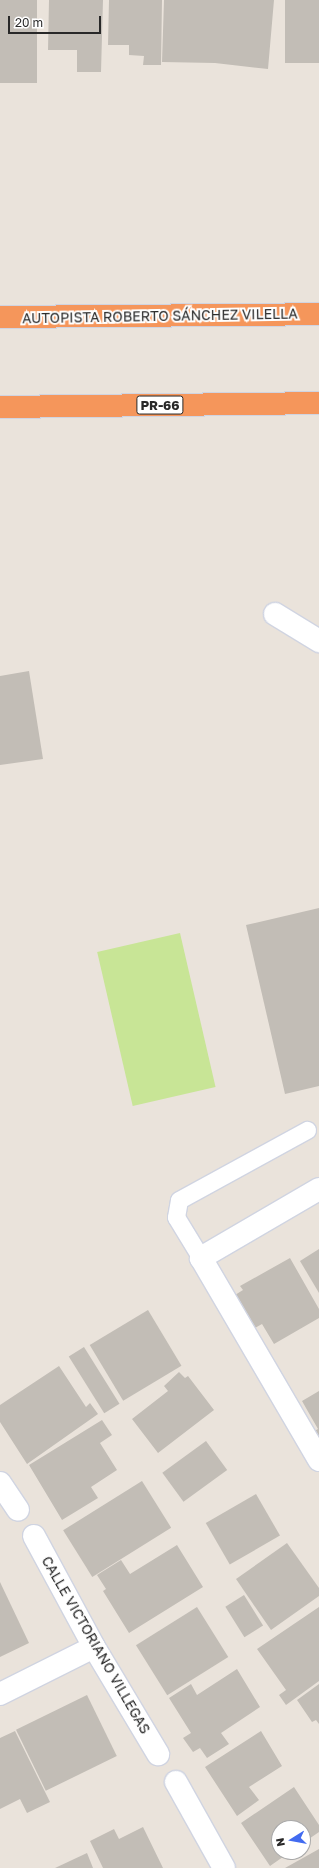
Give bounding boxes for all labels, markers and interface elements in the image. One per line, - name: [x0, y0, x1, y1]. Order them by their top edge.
- scale bar: [10, 8, 103, 34]
- text: 20 m: [15, 15, 43, 30]
- street label: AUTOPISTA ROBERTO SÁNCHEZ VILELLA: [22, 305, 298, 327]
- road number: PR-66: [136, 394, 184, 416]
- street label: CALLE VICTORIANO VILLEGAS: [38, 1553, 154, 1737]
- north arrow: [271, 1820, 311, 1860]
- text: N: [273, 1837, 287, 1848]

